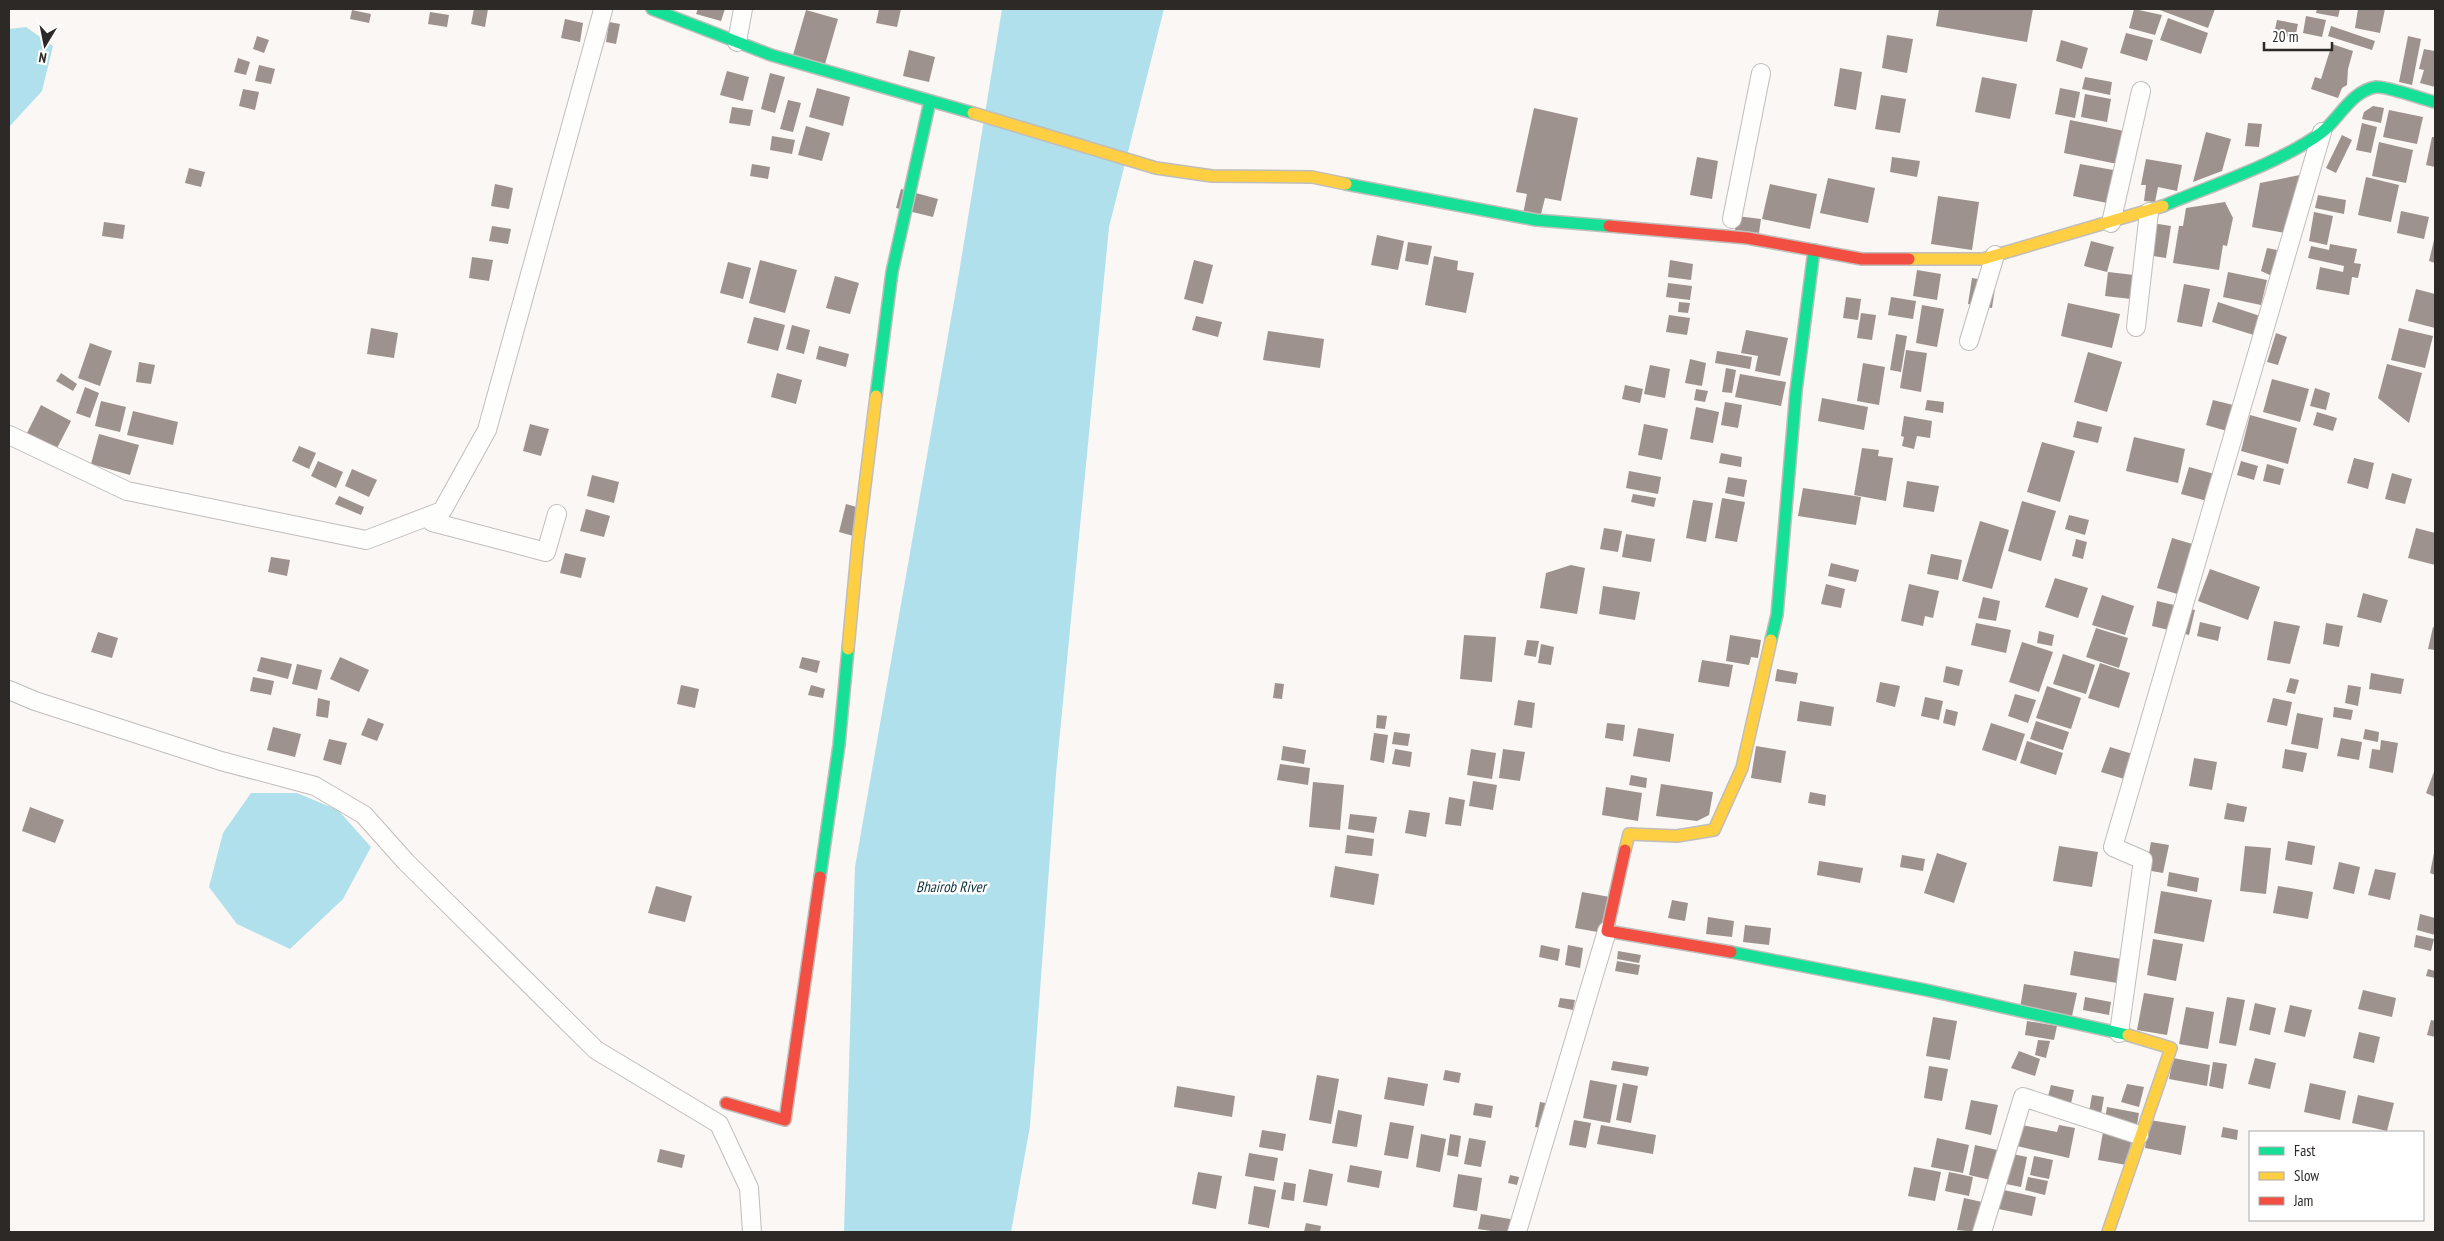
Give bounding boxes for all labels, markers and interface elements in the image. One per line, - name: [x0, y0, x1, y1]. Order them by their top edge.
- north arrow: [20, 20, 70, 70]
- scale bar: [2264, 20, 2332, 52]
- text: 20 m: [2272, 27, 2298, 46]
- text: N: [37, 48, 48, 67]
- water label: Bhairob River: [916, 877, 988, 896]
- legend: [2249, 1131, 2424, 1221]
- text: Fast: [2294, 1141, 2315, 1160]
- text: Slow: [2294, 1166, 2319, 1185]
- text: Jam: [2293, 1191, 2313, 1210]

